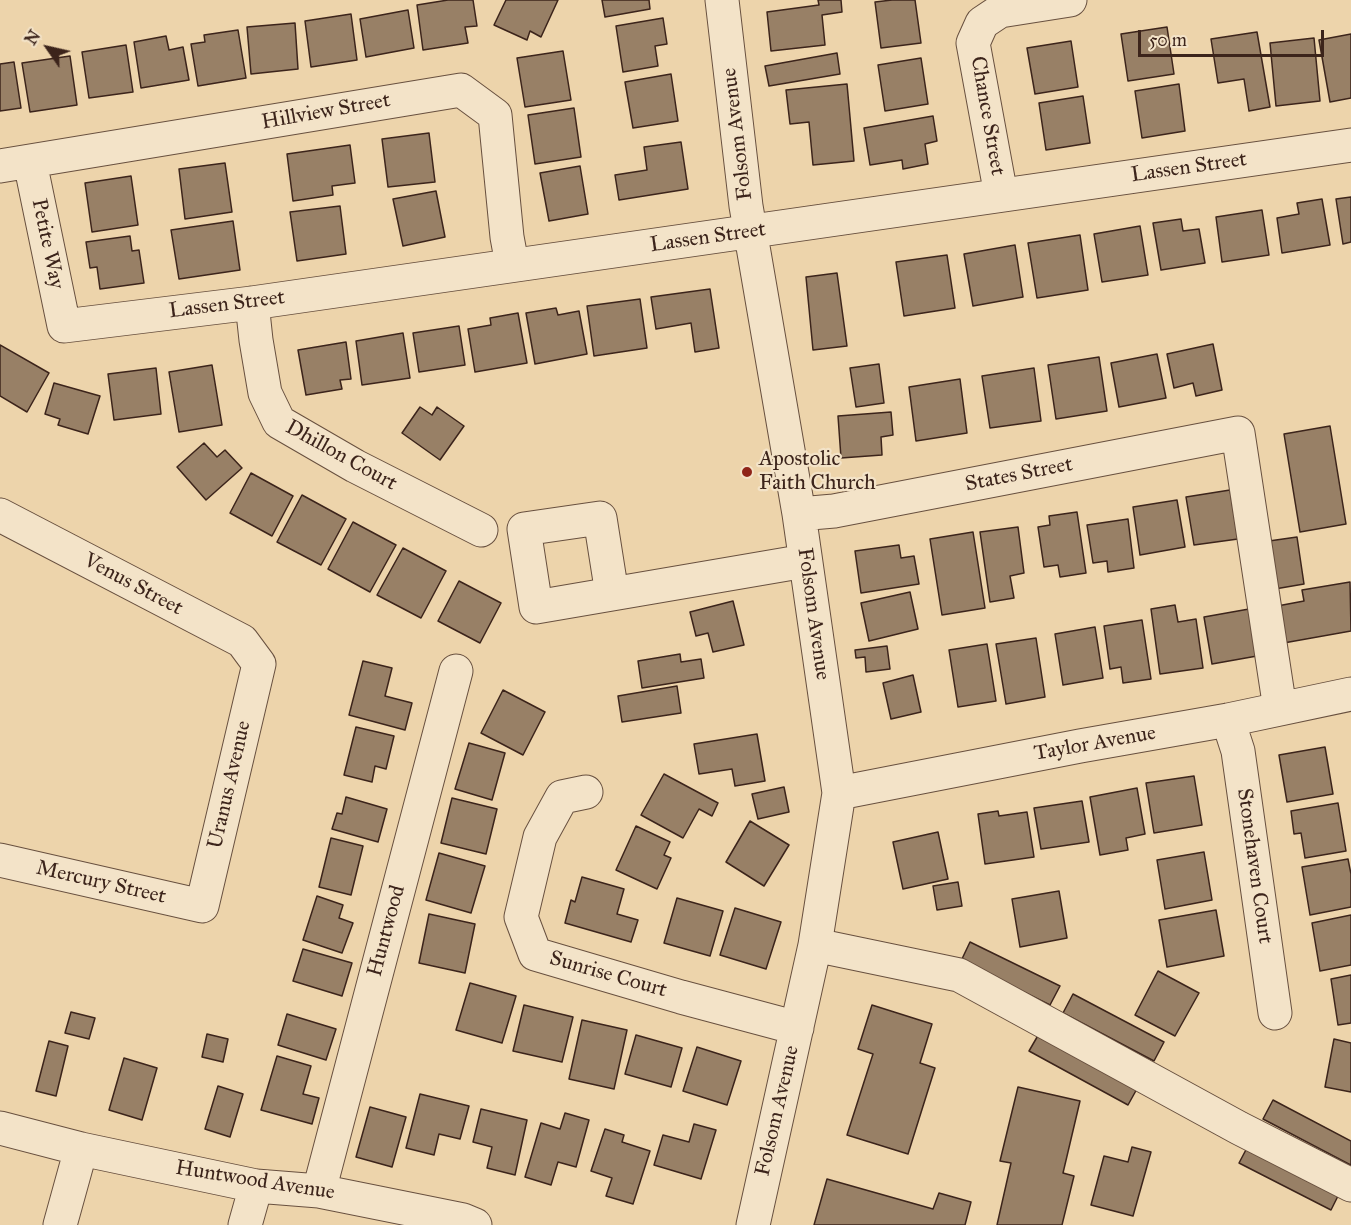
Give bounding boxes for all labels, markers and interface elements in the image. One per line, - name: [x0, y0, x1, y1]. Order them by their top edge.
- north arrow: [18, 18, 78, 78]
- scale bar: [1141, 18, 1327, 56]
- text: N: [21, 27, 44, 49]
- text: 50 m: [1149, 29, 1187, 51]
- street label: Chance Street: [964, 54, 1010, 178]
- street label: Folsom Avenue: [717, 66, 759, 202]
- street label: Hillview Street: [260, 88, 392, 136]
- street label: Lassen Street: [1130, 147, 1248, 189]
- street label: Petite Way: [25, 197, 69, 291]
- street label: Lassen Street: [649, 217, 767, 259]
- street label: Lassen Street: [168, 285, 286, 325]
- street label: Dhillon Court: [281, 415, 401, 497]
- place label: Apostolic Faith Church: [759, 447, 876, 497]
- street label: States Street: [963, 452, 1075, 498]
- marker: Apostolic Faith Church: [740, 465, 754, 479]
- street label: Folsom Avenue: [791, 546, 835, 682]
- street label: Venus Street: [79, 548, 187, 622]
- street label: Uranus Avenue: [203, 719, 257, 851]
- street label: Taylor Avenue: [1032, 721, 1158, 767]
- street label: Stonehaven Court: [1231, 787, 1277, 945]
- street label: Mercury Street: [34, 856, 168, 910]
- street label: Huntwood: [363, 883, 411, 979]
- street label: Sunrise Court: [546, 946, 670, 1004]
- street label: Folsom Avenue: [751, 1043, 805, 1179]
- street label: Huntwood Avenue: [173, 1156, 337, 1206]

